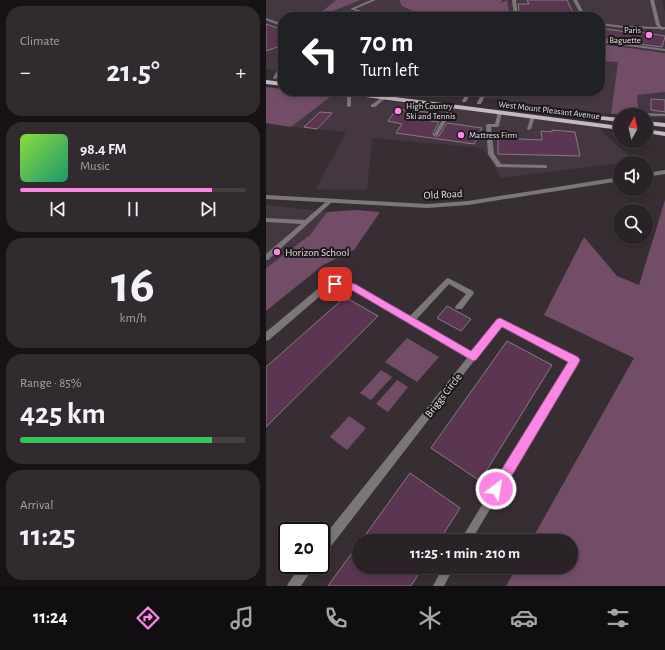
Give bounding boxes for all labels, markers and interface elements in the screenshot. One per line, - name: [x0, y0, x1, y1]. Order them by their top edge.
- place label: Paris Baguette: [609, 26, 641, 45]
- icon: left: [294, 28, 346, 80]
- text: 70 m: [360, 29, 414, 57]
- marker: Paris Baguette: [644, 30, 654, 40]
- text: Climate: [20, 35, 59, 48]
- text: 21.5°: [106, 57, 160, 87]
- text: −: [20, 61, 31, 83]
- text: +: [235, 61, 246, 83]
- text: Turn left: [360, 62, 419, 80]
- street label: West Mount Pleasant Avenue: [498, 100, 600, 121]
- place label: High Country Ski and Tennis: [406, 102, 455, 121]
- marker: High Country Ski and Tennis: [393, 106, 403, 116]
- north arrow: [613, 108, 653, 148]
- map controls: [613, 108, 653, 244]
- marker: Mattress Firm: [456, 130, 466, 140]
- place label: Mattress Firm: [469, 131, 517, 140]
- text: 98.4 FM: [80, 142, 127, 157]
- button: sound: [613, 156, 653, 196]
- text: Music: [80, 160, 110, 173]
- street label: Old Road: [423, 188, 463, 201]
- icon: previous: [47, 198, 69, 220]
- icon: pause: [122, 198, 144, 220]
- icon: next: [197, 198, 219, 220]
- button: search: [613, 204, 653, 244]
- marker: Horizon School: [272, 247, 282, 257]
- place label: Horizon School: [285, 247, 349, 258]
- text: 16: [111, 259, 155, 311]
- pin: [318, 267, 352, 301]
- icon: arrive: [324, 273, 346, 295]
- text: km/h: [120, 312, 146, 325]
- street label: Briggs Circle: [423, 371, 464, 419]
- text: Range · 85%: [20, 377, 81, 390]
- text: 425 km: [20, 399, 106, 429]
- position arrow: [475, 468, 517, 510]
- text: Arrival: [20, 499, 53, 512]
- text: 11:25: [20, 521, 76, 551]
- speed limit sign: 20: [278, 522, 330, 574]
- text: 11:25 · 1 min · 210 m: [410, 546, 520, 561]
- icon: directions: [134, 604, 162, 632]
- icon: music: [228, 604, 256, 632]
- icon: phone: [322, 604, 350, 632]
- icon: climate: [416, 604, 444, 632]
- icon: car: [510, 604, 538, 632]
- icon: filters: [604, 604, 632, 632]
- text: 11:24: [33, 609, 68, 627]

